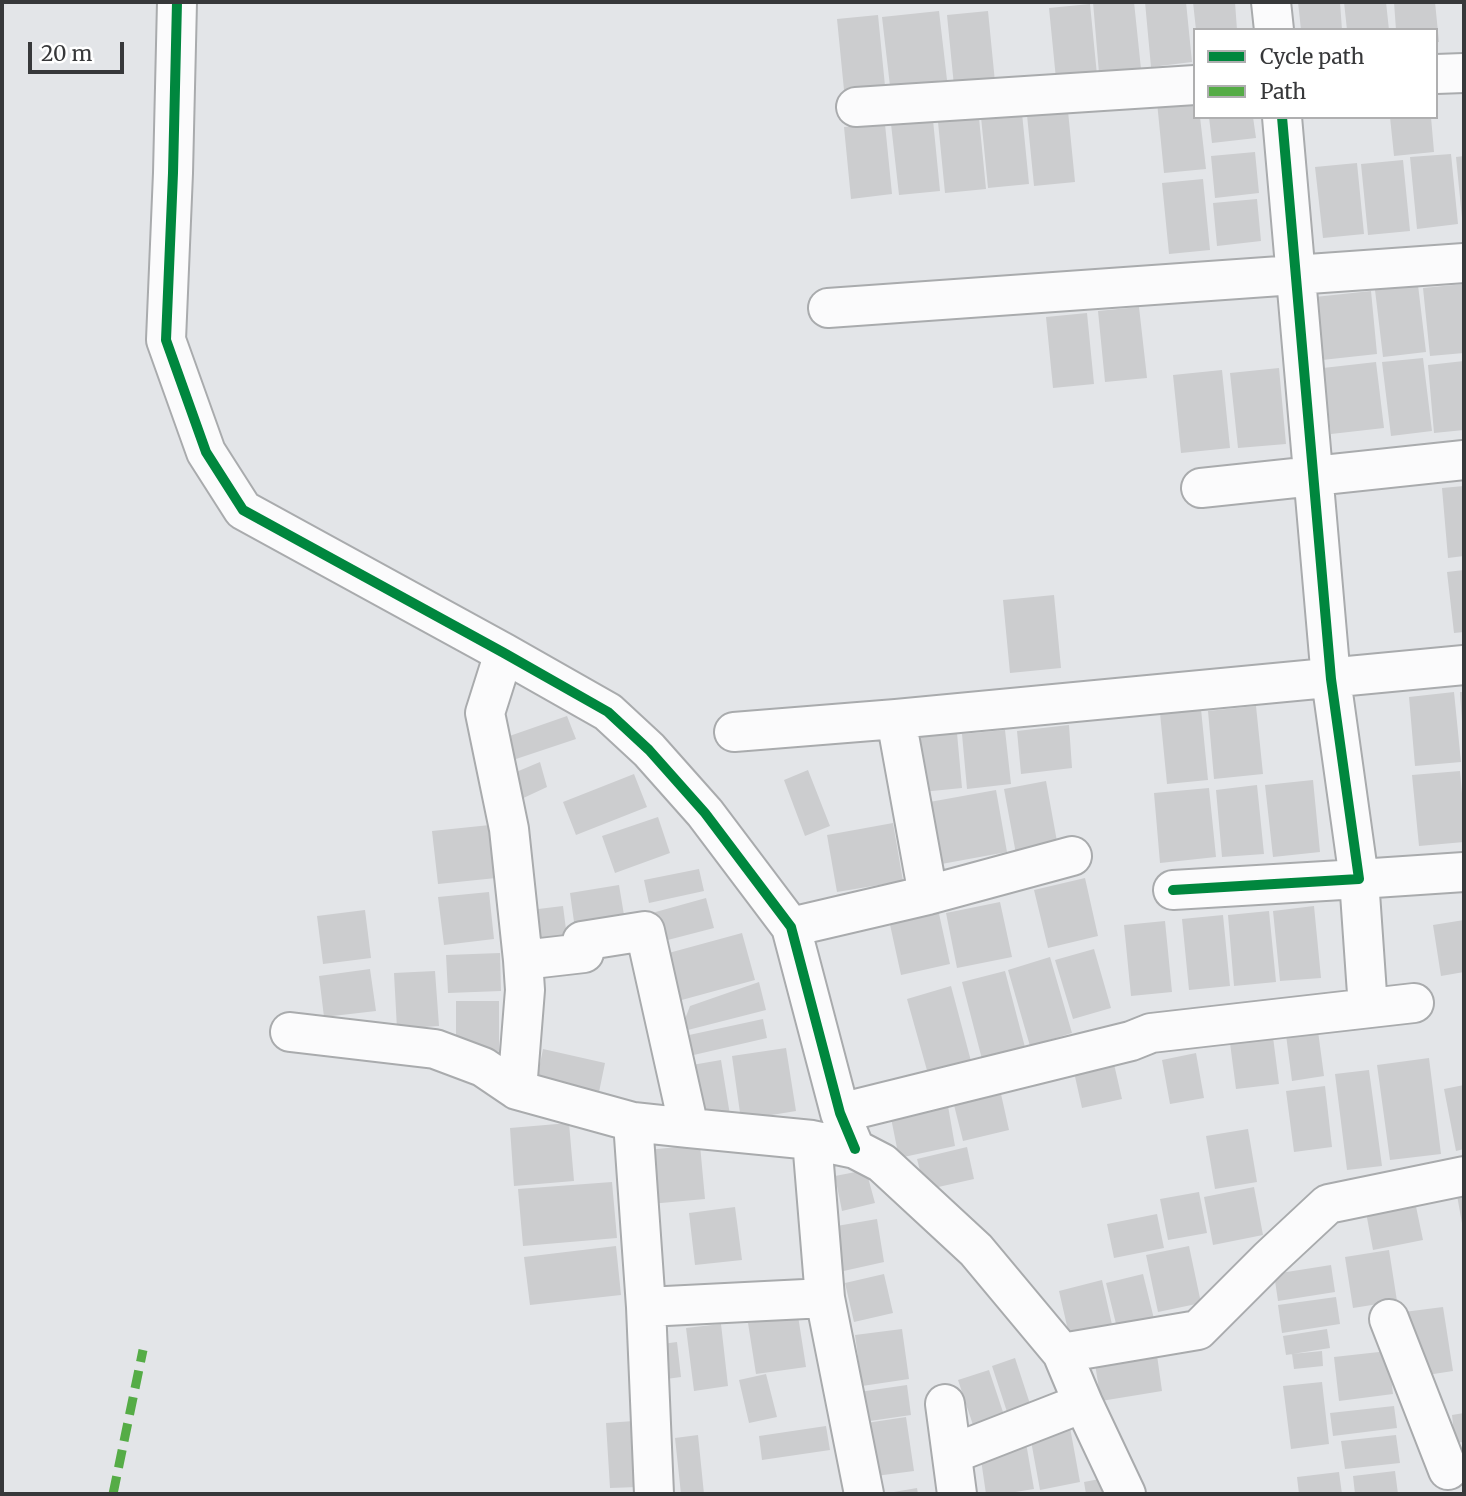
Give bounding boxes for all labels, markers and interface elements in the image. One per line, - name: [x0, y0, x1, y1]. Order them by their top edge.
- scale bar: [32, 28, 128, 72]
- legend: [1193, 28, 1438, 119]
- text: 20 m: [41, 40, 92, 67]
- text: Cycle path: [1260, 43, 1364, 70]
- text: Path: [1260, 78, 1306, 105]

